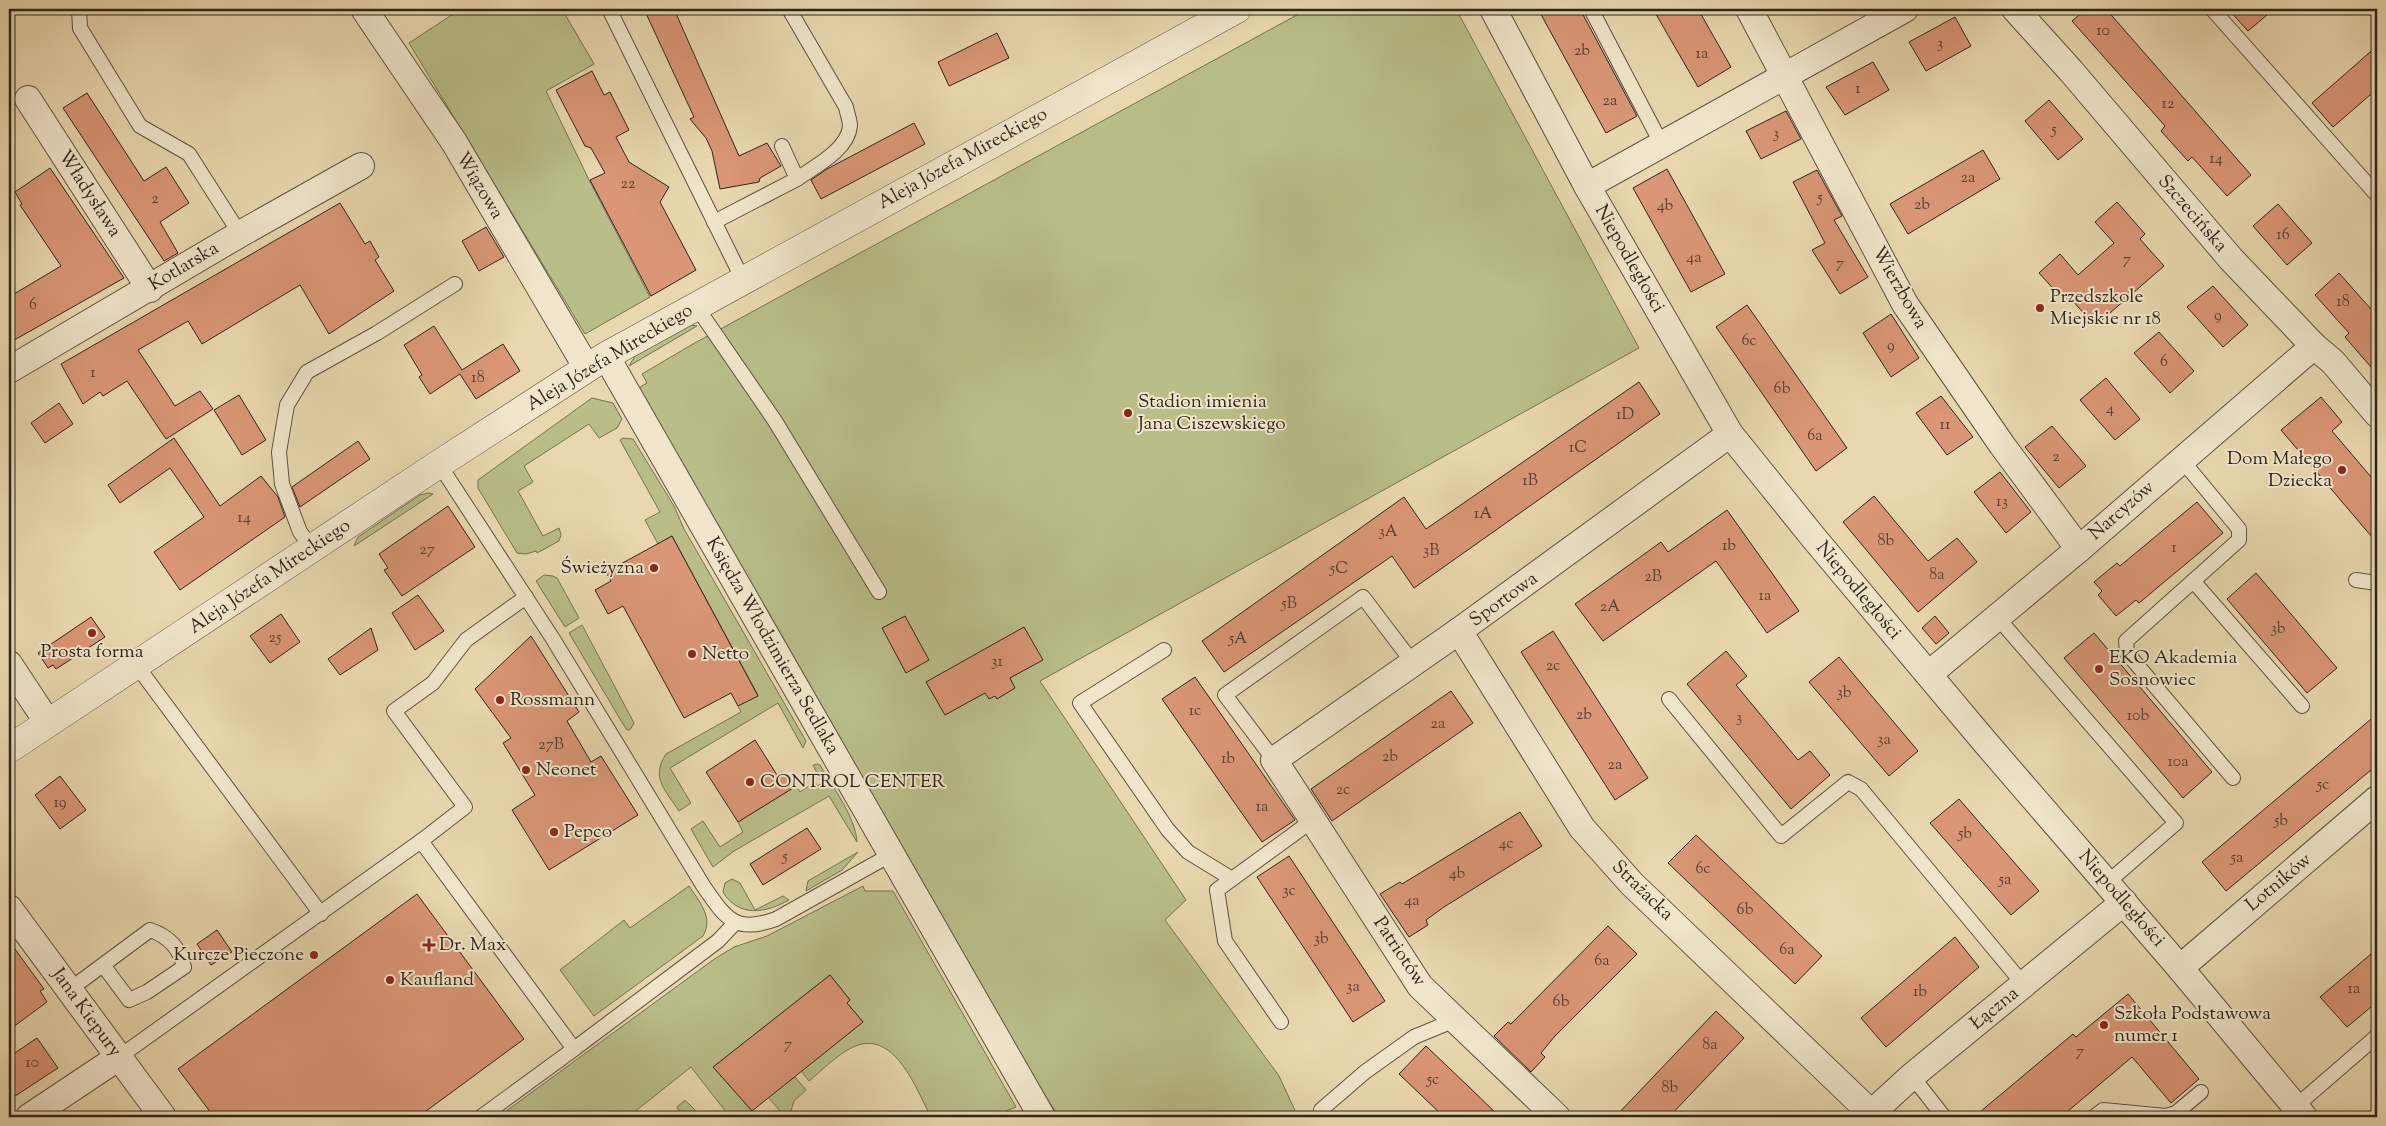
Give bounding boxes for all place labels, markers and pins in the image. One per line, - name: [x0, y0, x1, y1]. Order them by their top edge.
- place label: Przedszkole Miejskie nr 18: [2050, 284, 2161, 333]
- marker: Przedszkole Miejskie nr 18: [2034, 302, 2046, 314]
- place label: Stadion imienia Jana Ciszewskiego: [1137, 389, 1286, 438]
- marker: Stadion imienia Jana Ciszewskiego: [1122, 407, 1134, 419]
- place label: Dom Małego Dziecka: [2227, 446, 2332, 495]
- marker: Dom Małego Dziecka: [2336, 464, 2348, 476]
- place label: Świeżyzna: [560, 555, 644, 582]
- marker: Świeżyzna: [648, 562, 660, 574]
- marker: Prosta forma: [86, 627, 98, 639]
- place label: Prosta forma: [41, 639, 144, 666]
- place label: Netto: [702, 641, 749, 668]
- place label: EKO Akademia Sosnowiec: [2109, 645, 2237, 694]
- marker: Netto: [686, 648, 698, 660]
- marker: EKO Akademia Sosnowiec: [2093, 663, 2105, 675]
- place label: Rossmann: [510, 687, 595, 714]
- marker: Rossmann: [494, 694, 506, 706]
- place label: Neonet: [536, 757, 597, 784]
- marker: Neonet: [520, 764, 532, 776]
- place label: CONTROL CENTER: [760, 769, 945, 796]
- marker: CONTROL CENTER: [744, 776, 756, 788]
- place label: Pepco: [564, 819, 612, 846]
- marker: Pepco: [548, 826, 560, 838]
- place label: Dr. Max: [439, 932, 506, 959]
- marker: Dr. Max: [423, 939, 435, 951]
- place label: Kurcze Pieczone: [173, 942, 304, 969]
- marker: Kurcze Pieczone: [308, 949, 320, 961]
- place label: Kaufland: [400, 967, 474, 994]
- marker: Kaufland: [384, 974, 396, 986]
- place label: Szkoła Podstawowa numer 1: [2114, 1001, 2271, 1050]
- marker: Szkoła Podstawowa numer 1: [2098, 1019, 2110, 1031]

